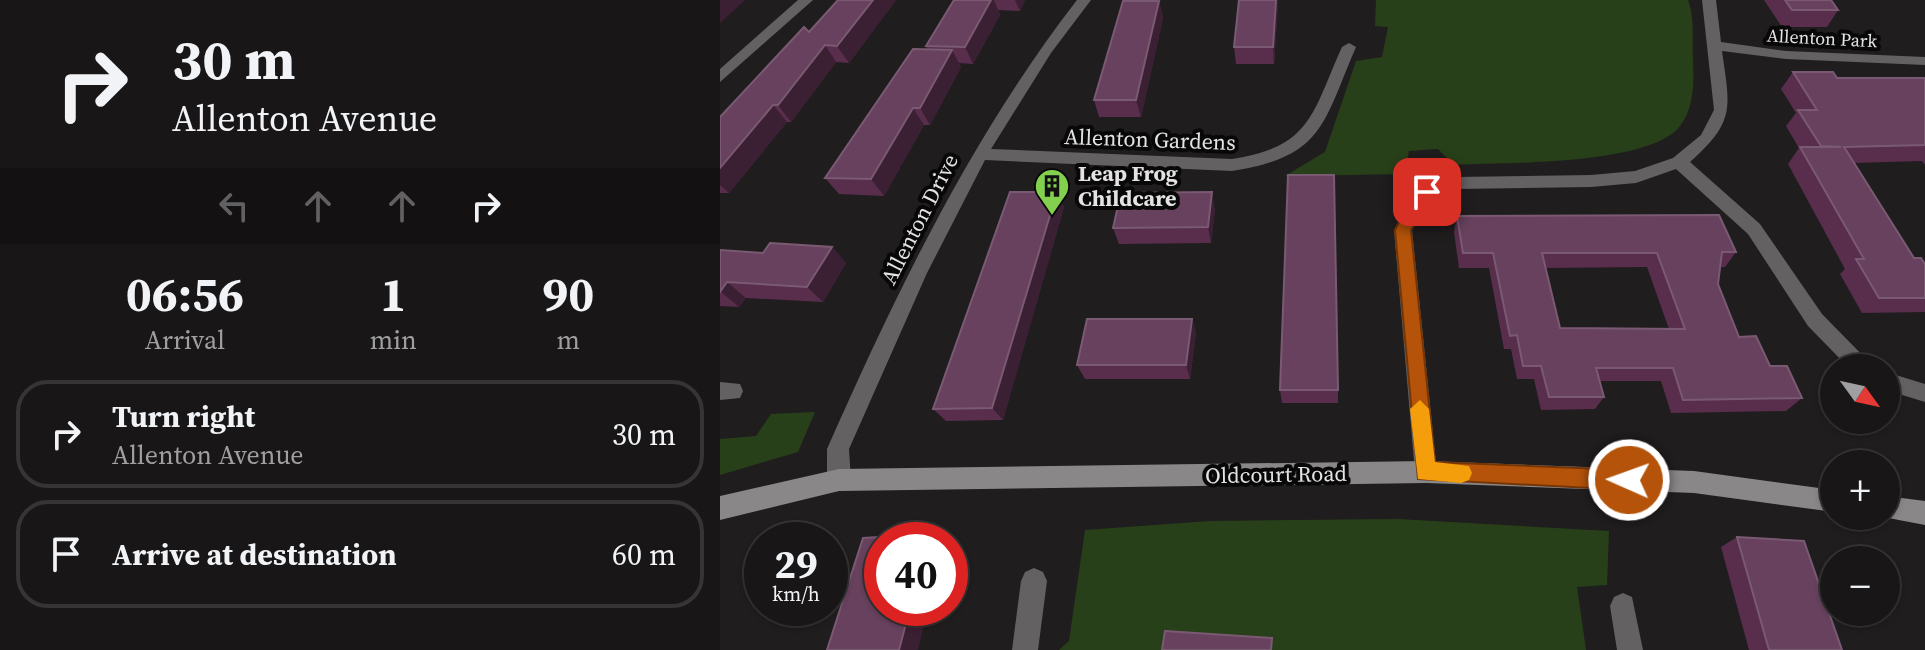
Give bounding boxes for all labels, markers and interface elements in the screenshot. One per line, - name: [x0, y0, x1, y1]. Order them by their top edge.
- text: 30 m: [172, 21, 295, 98]
- street label: Allenton Park: [1766, 23, 1878, 53]
- icon: right: [40, 32, 144, 136]
- text: Allenton Avenue: [172, 94, 437, 143]
- street label: Allenton Gardens: [1064, 121, 1236, 157]
- street label: Allenton Drive: [873, 149, 965, 289]
- place label: Leap Frog Childcare: [1078, 158, 1178, 213]
- pin: [1393, 158, 1461, 226]
- building icon: Leap Frog Childcare: [1033, 167, 1071, 217]
- icon: arrive: [1405, 170, 1449, 214]
- icon: left: [212, 184, 256, 228]
- icon: ahead: [296, 184, 340, 228]
- icon: ahead: [380, 184, 424, 228]
- icon: right: [464, 184, 508, 228]
- text: 06:56: [126, 261, 244, 327]
- text: 1: [380, 261, 406, 327]
- text: 90: [542, 261, 594, 327]
- text: Arrival: [145, 322, 225, 358]
- text: min: [370, 322, 417, 358]
- text: m: [557, 322, 580, 358]
- north arrow: [1820, 354, 1900, 434]
- map controls: [1820, 354, 1900, 626]
- text: Turn right: [112, 396, 255, 437]
- icon: right: [44, 412, 88, 456]
- text: 30 m: [612, 414, 676, 455]
- text: Allenton Avenue: [112, 437, 304, 473]
- position arrow: [1587, 438, 1671, 522]
- button: +: [1820, 450, 1900, 530]
- street label: Oldcourt Road: [1205, 458, 1348, 490]
- speed limit sign: 40: [864, 522, 968, 626]
- icon: arrive: [44, 532, 88, 576]
- text: Arrive at destination: [112, 534, 397, 575]
- text: 60 m: [612, 534, 676, 575]
- text: 29: [774, 537, 818, 591]
- button: −: [1820, 546, 1900, 626]
- text: km/h: [772, 580, 820, 608]

